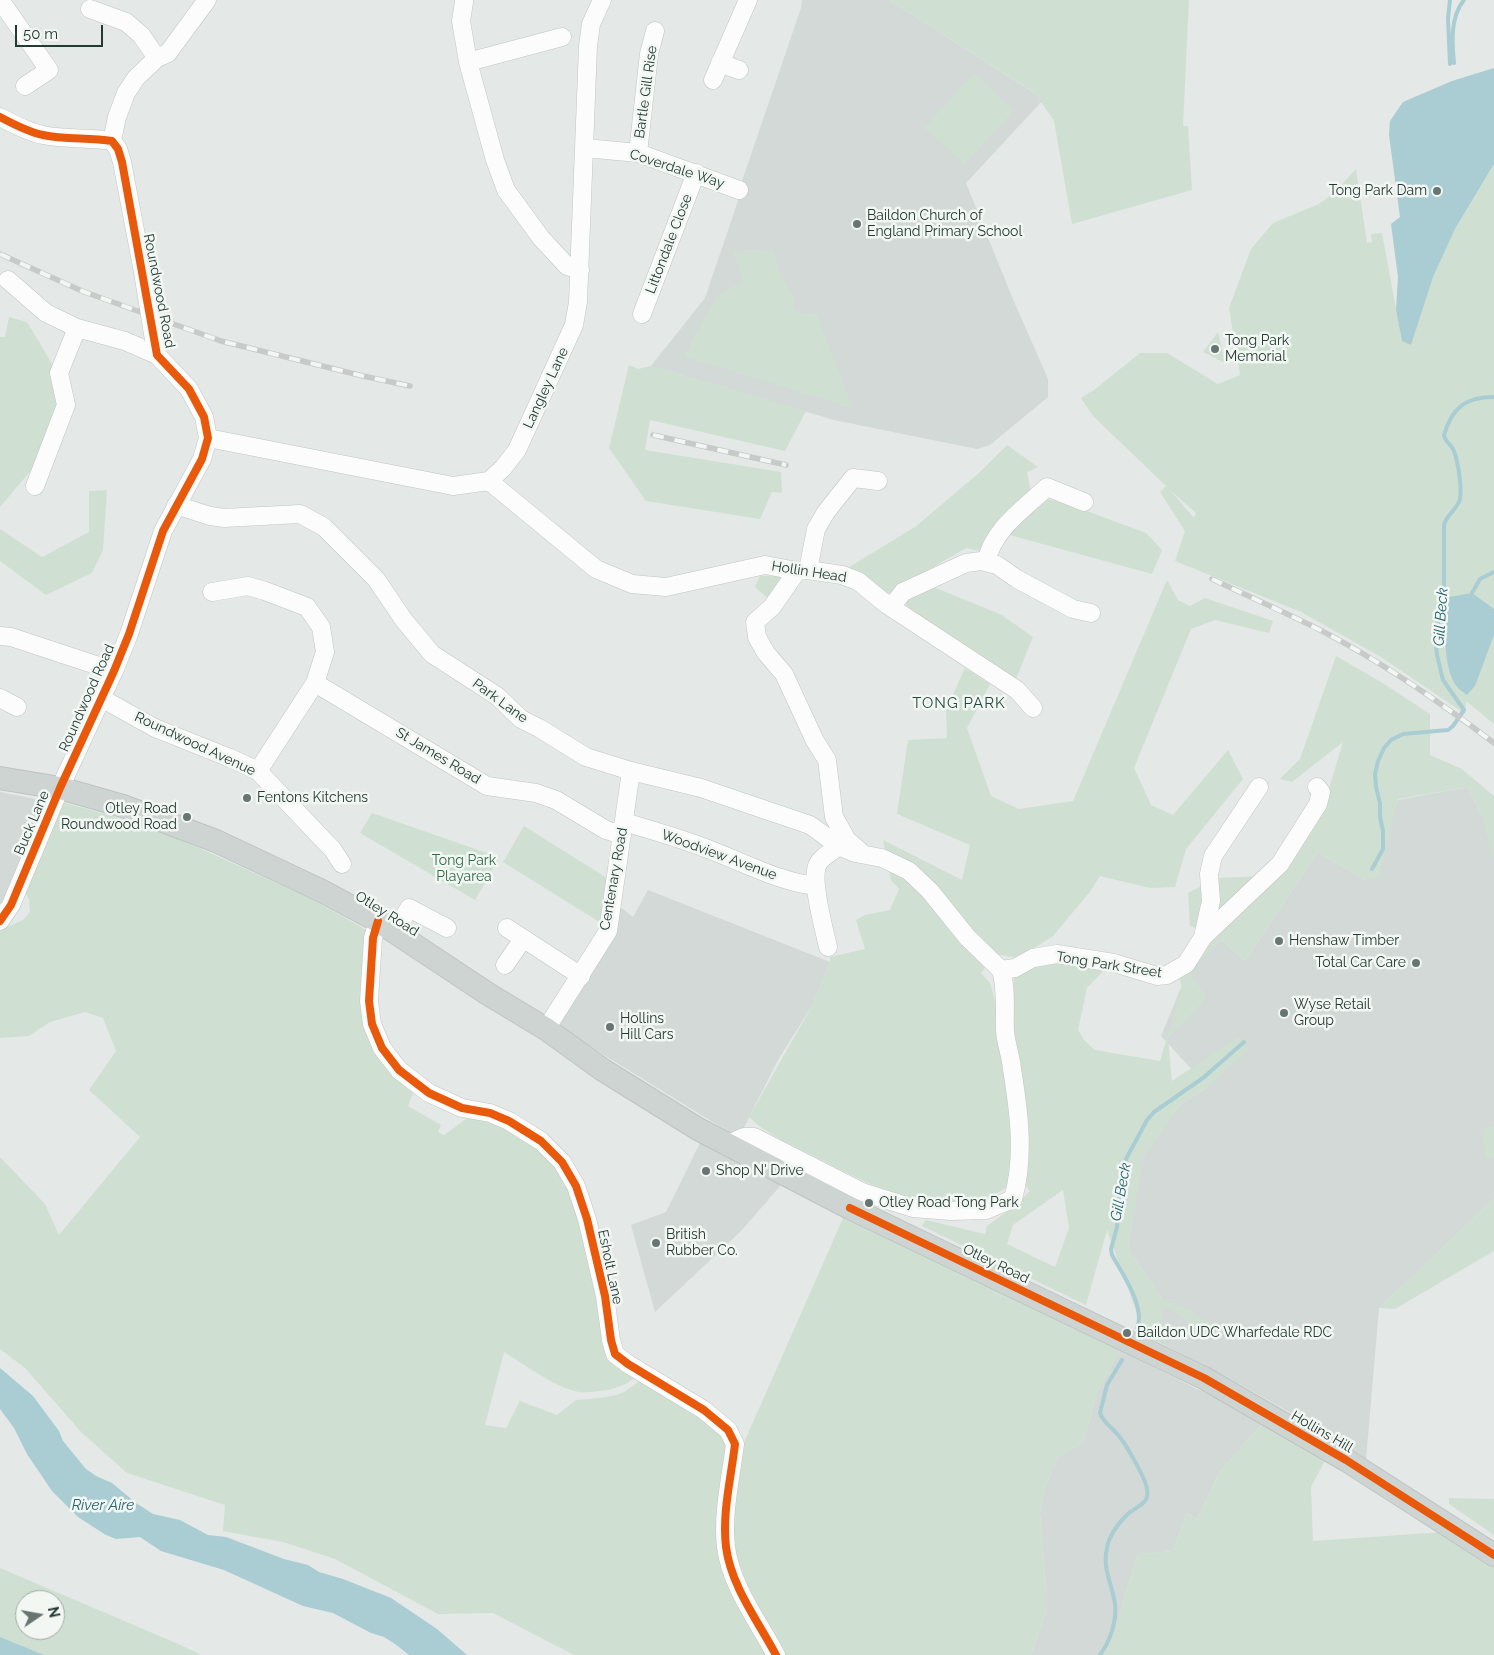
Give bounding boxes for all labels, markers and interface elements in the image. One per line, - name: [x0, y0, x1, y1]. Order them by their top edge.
- scale bar: [18, 15, 105, 47]
- text: 50 m: [23, 25, 58, 43]
- street label: Bartle Gill Rise: [631, 45, 661, 139]
- street label: Coverdale Way: [627, 146, 727, 192]
- place label: Tong Park Dam: [1329, 183, 1427, 199]
- marker: Tong Park Dam: [1431, 185, 1443, 197]
- street label: Littondale Close: [642, 192, 696, 296]
- place label: Baildon Church of England Primary School: [867, 208, 1022, 240]
- marker: Baildon Church of England Primary School: [851, 218, 863, 230]
- street label: Roundwood Road: [140, 232, 178, 350]
- place label: Tong Park Memorial: [1225, 333, 1289, 366]
- marker: Tong Park Memorial: [1209, 343, 1221, 355]
- street label: Langley Lane: [520, 345, 572, 431]
- street label: Hollin Head: [770, 558, 848, 586]
- water label: Gill Beck: [1430, 587, 1452, 647]
- street label: Roundwood Road: [56, 642, 118, 754]
- street label: Park Lane: [469, 675, 531, 727]
- district label: TONG PARK: [911, 694, 1007, 712]
- street label: Roundwood Avenue: [132, 709, 258, 779]
- street label: St James Road: [393, 724, 483, 788]
- street label: Buck Lane: [11, 788, 53, 858]
- place label: Fentons Kitchens: [257, 790, 368, 806]
- marker: Fentons Kitchens: [241, 792, 253, 804]
- place label: Otley Road Roundwood Road: [61, 801, 177, 834]
- marker: Otley Road Roundwood Road: [181, 811, 193, 823]
- street label: Centenary Road: [597, 826, 631, 932]
- street label: Woodview Avenue: [659, 826, 779, 884]
- park label: Tong Park Playarea: [432, 853, 496, 886]
- street label: Otley Road: [352, 888, 422, 940]
- place label: Henshaw Timber: [1289, 933, 1399, 949]
- marker: Henshaw Timber: [1273, 935, 1285, 947]
- street label: Tong Park Street: [1055, 948, 1163, 982]
- place label: Total Car Care: [1315, 955, 1406, 971]
- marker: Total Car Care: [1410, 957, 1422, 969]
- place label: Wyse Retail Group: [1294, 997, 1371, 1030]
- marker: Wyse Retail Group: [1278, 1007, 1290, 1019]
- place label: Hollins Hill Cars: [620, 1011, 673, 1044]
- marker: Hollins Hill Cars: [604, 1021, 616, 1033]
- water label: Gill Beck: [1107, 1162, 1135, 1222]
- place label: Shop N' Drive: [716, 1163, 804, 1179]
- marker: Shop N' Drive: [700, 1165, 712, 1177]
- place label: Otley Road Tong Park: [879, 1195, 1019, 1211]
- marker: Otley Road Tong Park: [863, 1197, 875, 1209]
- place label: British Rubber Co.: [666, 1227, 738, 1260]
- street label: Esholt Lane: [594, 1228, 626, 1306]
- marker: British Rubber Co.: [650, 1237, 662, 1249]
- street label: Otley Road: [960, 1241, 1032, 1287]
- place label: Baildon UDC Wharfedale RDC: [1137, 1325, 1332, 1341]
- marker: Baildon UDC Wharfedale RDC: [1121, 1327, 1133, 1339]
- street label: Hollins Hill: [1288, 1408, 1356, 1456]
- water label: River Aire: [72, 1496, 134, 1514]
- north arrow: [15, 1590, 65, 1640]
- text: N: [45, 1605, 63, 1619]

